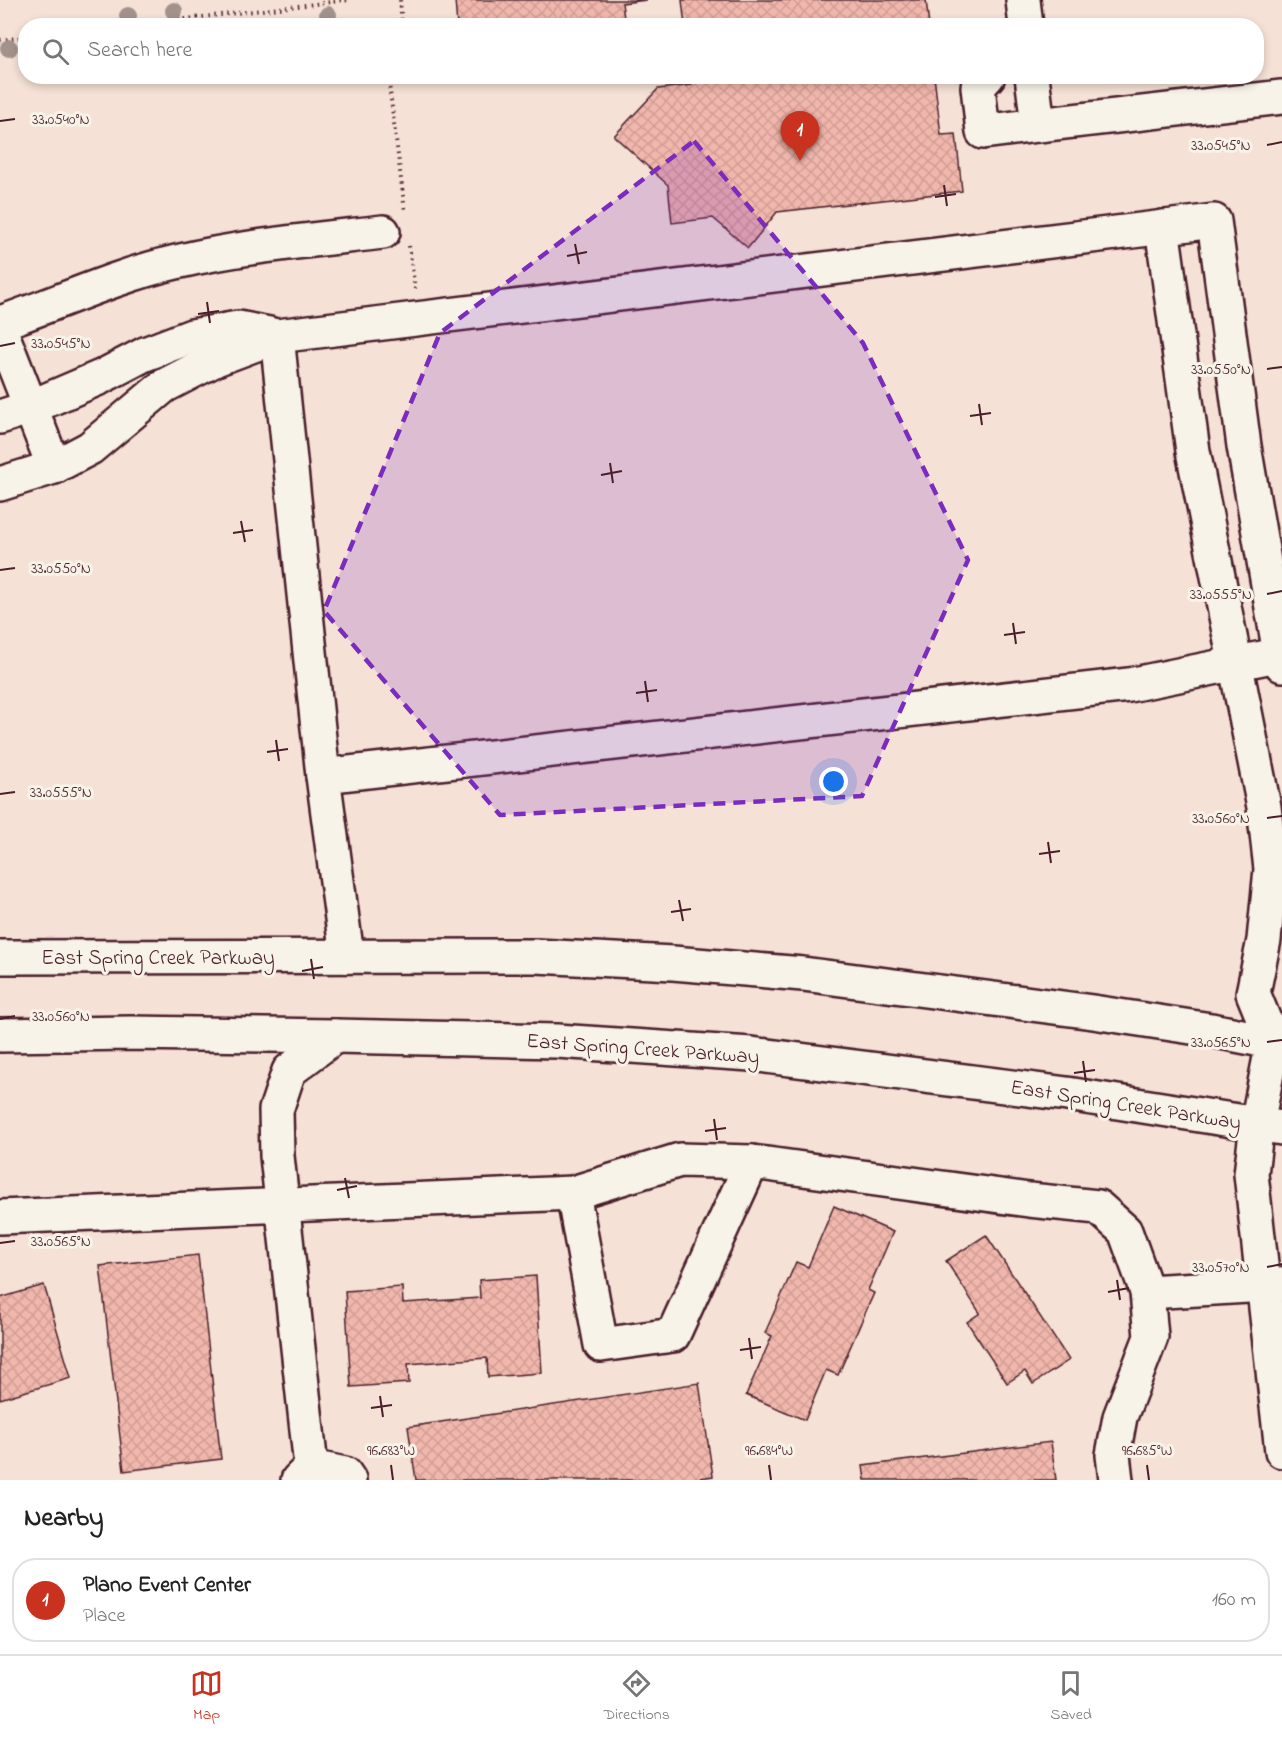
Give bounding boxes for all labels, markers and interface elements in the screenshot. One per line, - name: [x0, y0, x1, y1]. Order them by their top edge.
- search box: [18, 18, 1264, 84]
- icon: search: [39, 35, 72, 68]
- text: Search here: [87, 35, 192, 67]
- text: 33.0540°N: [32, 109, 90, 131]
- pin: 1: [780, 112, 820, 161]
- text: 33.0545°N: [1191, 135, 1251, 157]
- text: 33.0545°N: [31, 333, 91, 355]
- text: 33.0550°N: [1191, 359, 1251, 381]
- text: 33.0550°N: [31, 558, 91, 580]
- text: 33.0555°N: [1190, 584, 1252, 606]
- your location: [819, 767, 848, 796]
- text: 33.0555°N: [30, 782, 92, 804]
- text: 33.0560°N: [1192, 808, 1250, 830]
- street label: East Spring Creek Parkway: [41, 944, 275, 976]
- text: 33.0560°N: [32, 1006, 90, 1028]
- street label: East Spring Creek Parkway: [525, 1027, 760, 1075]
- text: 33.0565°N: [1191, 1032, 1251, 1054]
- street label: East Spring Creek Parkway: [1008, 1073, 1243, 1141]
- text: 33.0565°N: [31, 1231, 91, 1253]
- text: 33.0570°N: [1192, 1257, 1250, 1279]
- text: 96.683°W: [367, 1440, 415, 1462]
- text: 96.684°W: [745, 1440, 793, 1462]
- text: 96.685°W: [1122, 1440, 1172, 1462]
- text: Nearby: [24, 1500, 103, 1538]
- text: Plano Event Center: [83, 1570, 251, 1602]
- text: 1: [42, 1586, 49, 1615]
- text: 160 m: [1212, 1586, 1256, 1615]
- text: Place: [83, 1602, 125, 1631]
- tab: Map: [190, 1667, 223, 1727]
- tab: Directions: [603, 1667, 670, 1727]
- tab: Saved: [1050, 1667, 1092, 1727]

